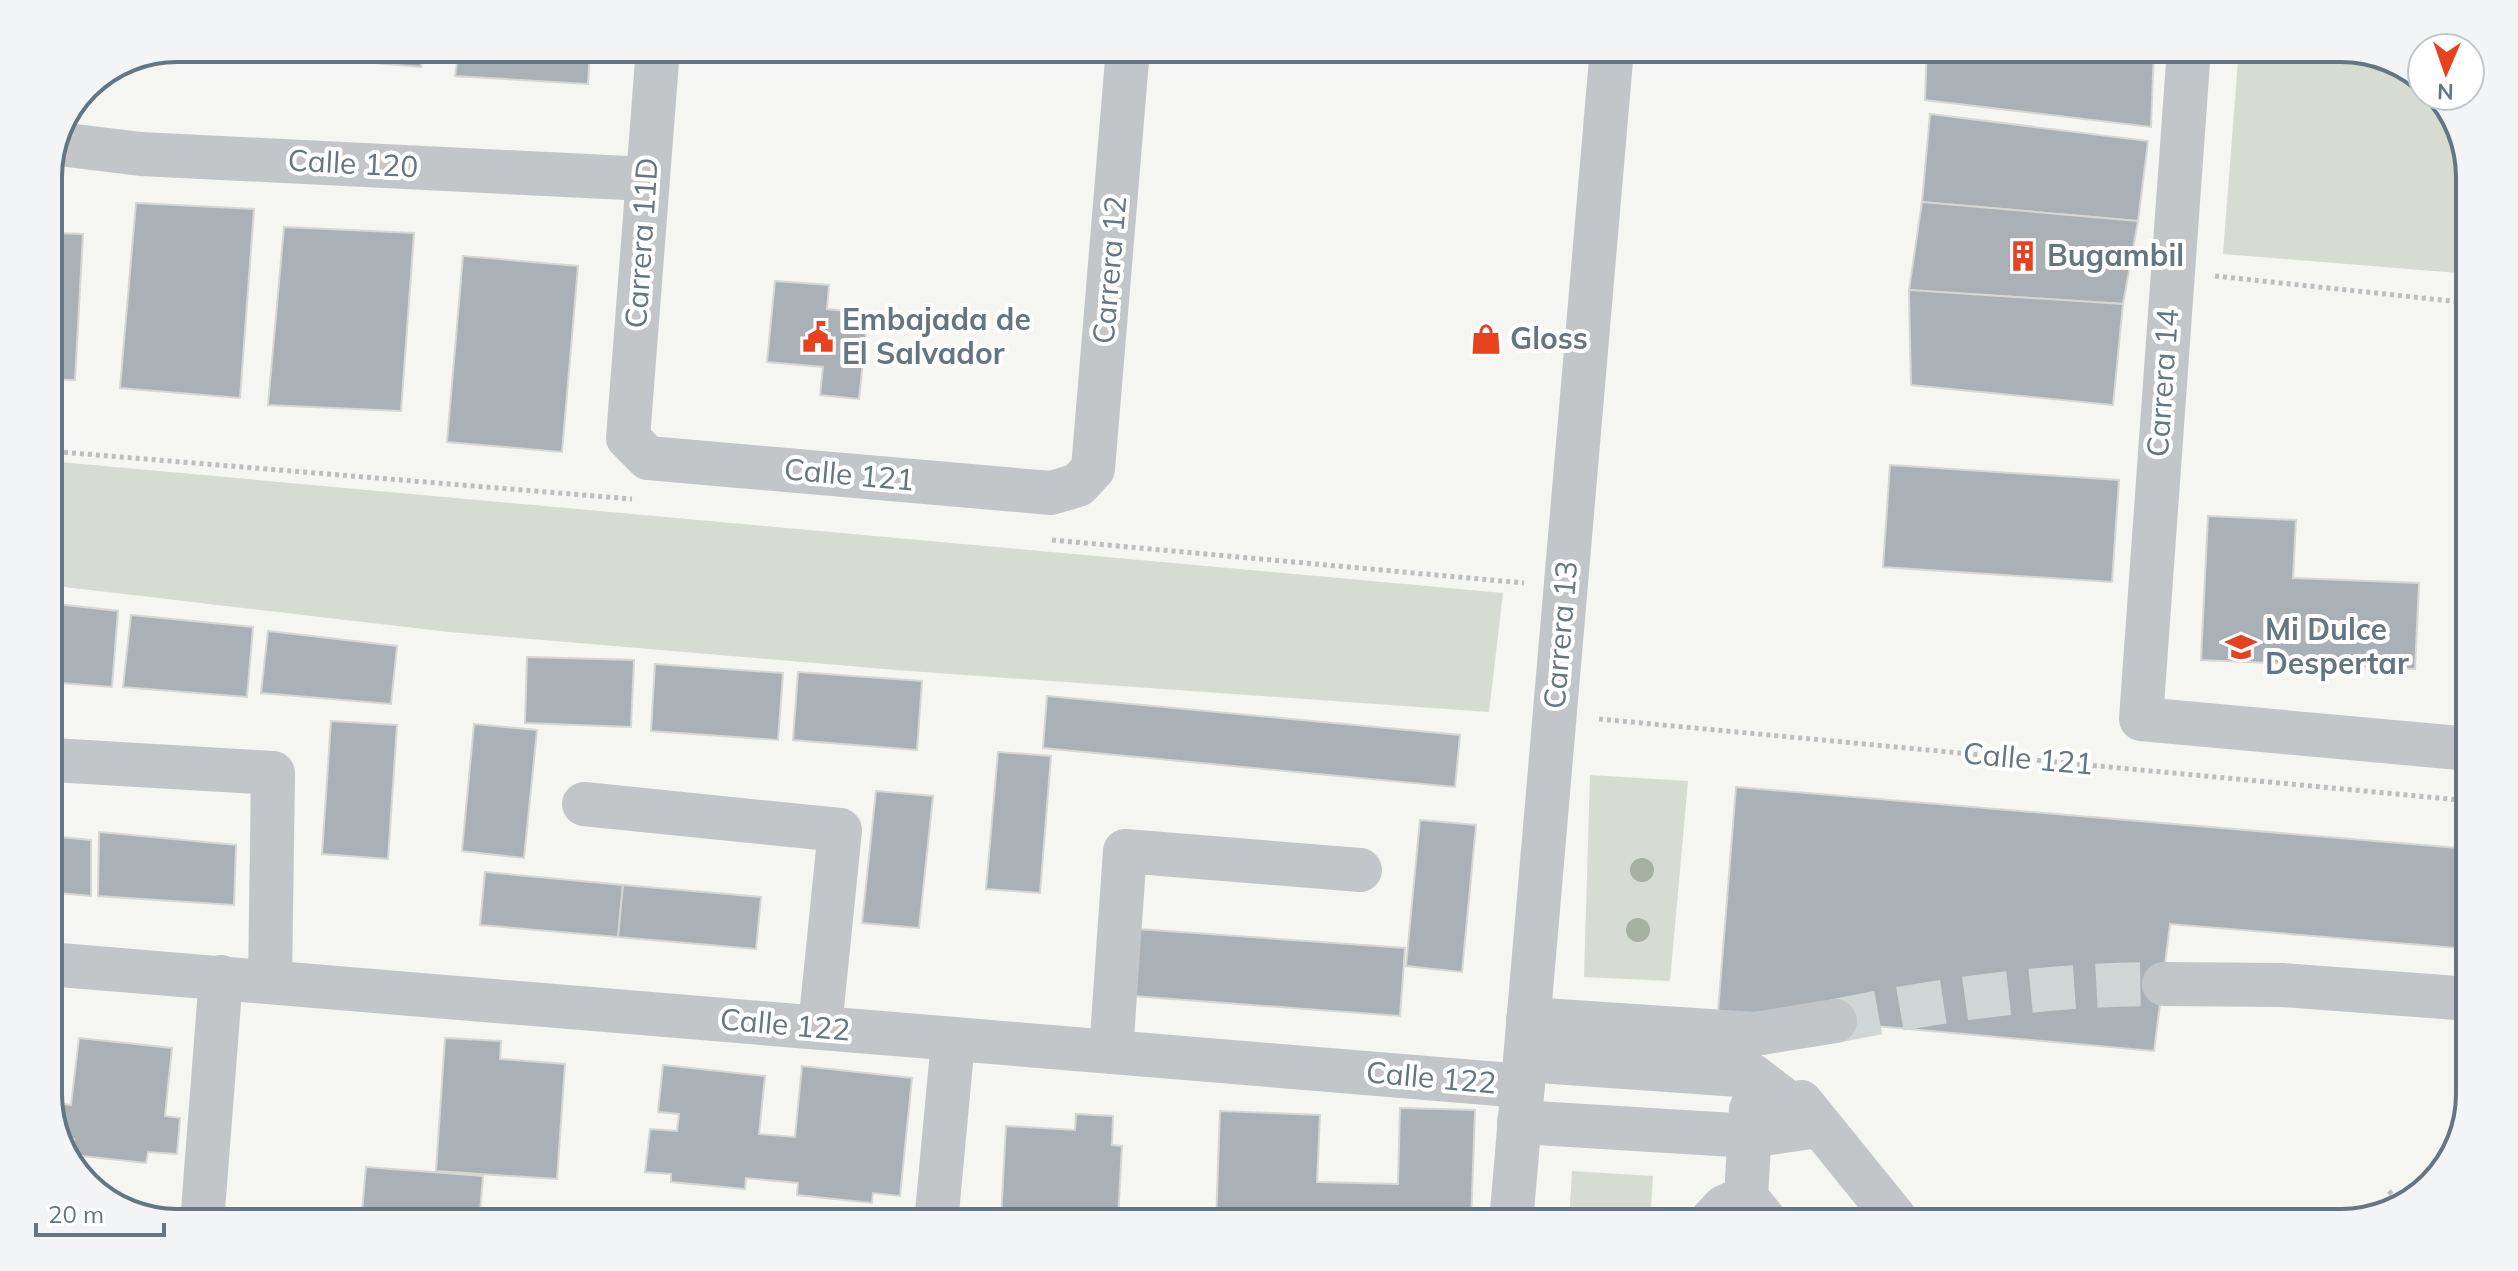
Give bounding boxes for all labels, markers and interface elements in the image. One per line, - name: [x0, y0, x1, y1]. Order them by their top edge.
- north arrow: [2406, 32, 2486, 112]
- text: N: [2437, 78, 2454, 106]
- street label: Calle 120: [287, 141, 419, 185]
- street label: Carrera 11D: [616, 156, 666, 330]
- street label: Carrera 12: [1084, 194, 1134, 346]
- place label: Bugambil: [2047, 236, 2184, 274]
- building icon: Bugambil: [2006, 239, 2040, 273]
- place label: Embajada de El Salvador: [842, 300, 1031, 372]
- street label: Carrera 14: [2138, 308, 2186, 458]
- place label: Gloss: [1510, 319, 1588, 357]
- public building icon: Embajada de El Salvador: [801, 320, 835, 354]
- shop icon: Gloss: [1469, 322, 1503, 356]
- street label: Calle 121: [782, 449, 916, 499]
- street label: Carrera 13: [1535, 559, 1585, 711]
- place label: Mi Dulce Despertar: [2265, 610, 2409, 682]
- school or university icon: Mi Dulce Despertar: [2224, 630, 2258, 664]
- street label: Calle 121: [1961, 733, 2095, 783]
- street label: Calle 122: [718, 999, 852, 1049]
- street label: Calle 122: [1364, 1052, 1498, 1102]
- scale bar: [36, 1187, 164, 1237]
- text: 20 m: [48, 1199, 104, 1229]

